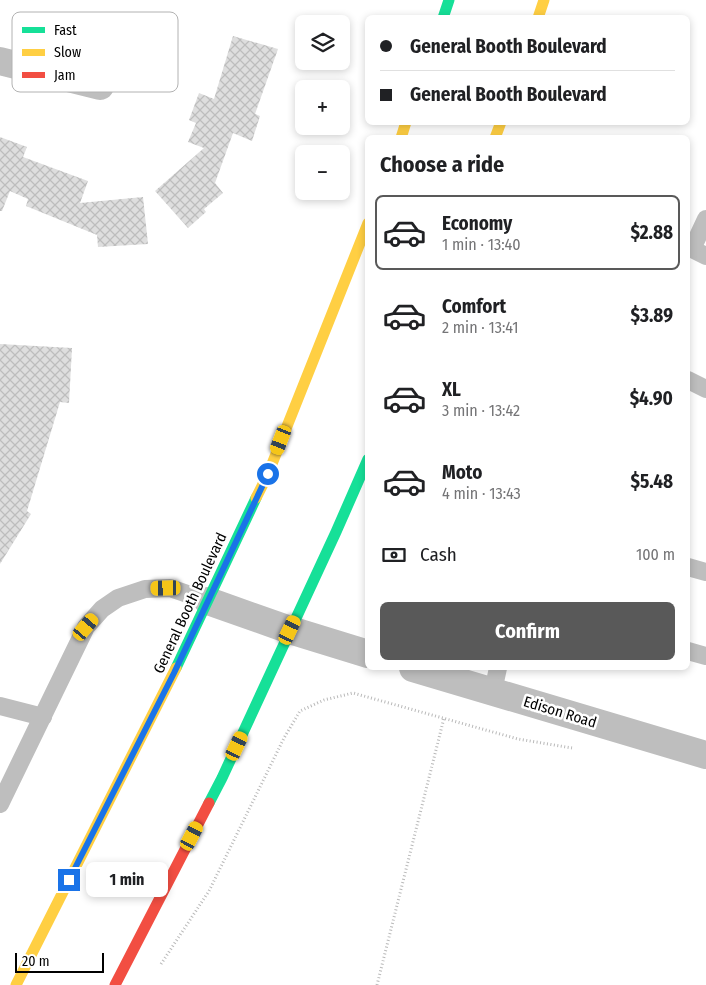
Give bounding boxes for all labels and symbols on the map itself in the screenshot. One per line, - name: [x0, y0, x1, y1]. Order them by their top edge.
- legend: [12, 12, 178, 92]
- text: Fast: [54, 22, 77, 39]
- text: Slow: [54, 44, 81, 61]
- text: Jam: [54, 67, 75, 84]
- car: [268, 423, 293, 457]
- route start: [257, 463, 279, 485]
- street label: General Booth Boulevard: [150, 530, 230, 676]
- car: [150, 580, 181, 596]
- car: [70, 611, 101, 643]
- car: [276, 613, 303, 647]
- street label: Edison Road: [521, 692, 599, 732]
- car: [223, 729, 250, 763]
- car: [178, 819, 205, 853]
- callout: 1 min: [86, 862, 169, 898]
- route end: [58, 869, 80, 891]
- scale bar: [15, 950, 104, 973]

